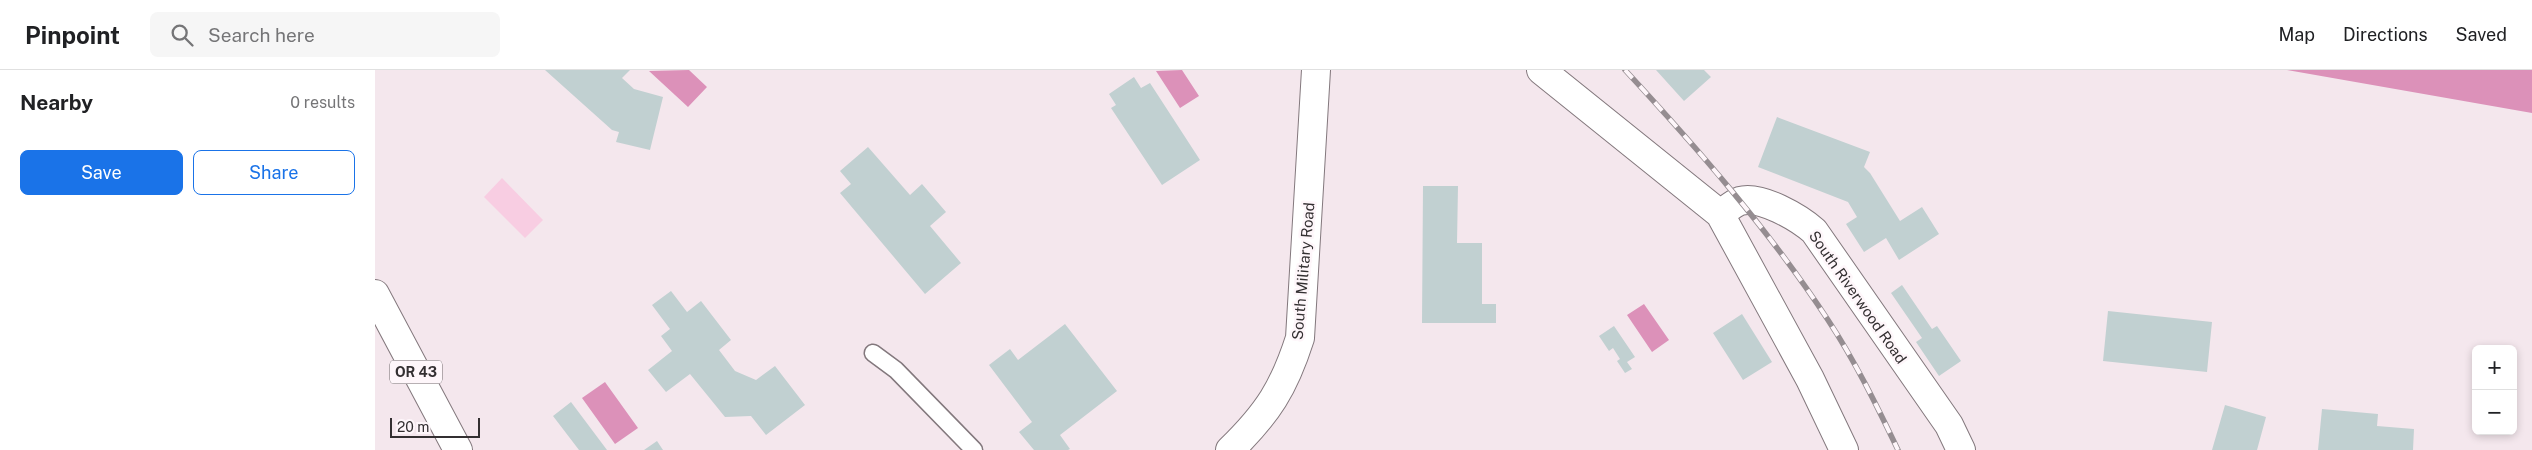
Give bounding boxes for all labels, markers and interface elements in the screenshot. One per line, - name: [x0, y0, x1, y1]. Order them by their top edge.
- search box: [150, 12, 500, 57]
- text: Pinpoint: [25, 21, 120, 49]
- icon: search: [168, 21, 196, 49]
- text: Search here: [208, 24, 315, 46]
- text: Map: [2278, 24, 2315, 45]
- text: Directions: [2343, 24, 2428, 45]
- text: Saved: [2456, 24, 2507, 45]
- text: Nearby: [20, 90, 93, 115]
- text: 0 results: [290, 93, 355, 112]
- button: Save: [20, 150, 183, 195]
- button: Share: [193, 150, 355, 195]
- street label: South Military Road: [1289, 202, 1317, 340]
- street label: South Riverwood Road: [1806, 228, 1910, 366]
- map controls: [2472, 345, 2517, 435]
- button: +: [2472, 345, 2517, 390]
- road number: OR 43: [390, 360, 442, 384]
- button: −: [2472, 390, 2517, 435]
- scale bar: [390, 415, 480, 438]
- text: 20 m: [397, 419, 429, 435]

